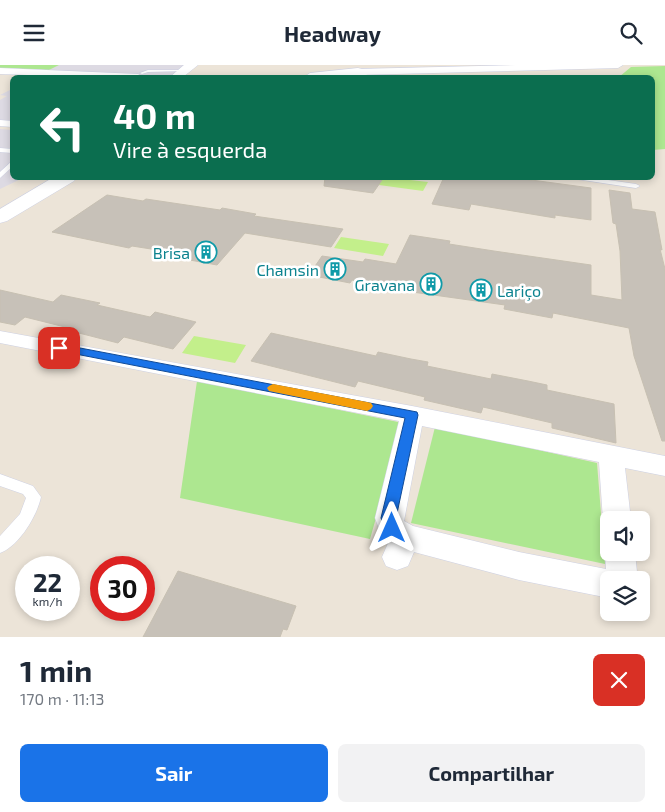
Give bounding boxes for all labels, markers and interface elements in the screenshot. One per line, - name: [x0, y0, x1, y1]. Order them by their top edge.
- icon: menu: [20, 19, 48, 47]
- icon: search: [617, 19, 645, 47]
- text: Headway: [284, 20, 381, 46]
- text: 40 m: [113, 94, 196, 136]
- icon: left: [30, 95, 95, 160]
- text: Vire à esquerda: [113, 136, 267, 162]
- building icon: Brisa: [194, 240, 218, 264]
- place label: Brisa: [153, 243, 190, 262]
- building icon: Chamsin: [323, 257, 347, 281]
- place label: Chamsin: [256, 260, 319, 279]
- building icon: Gravana: [419, 272, 443, 296]
- place label: Gravana: [354, 275, 415, 294]
- building icon: Lariço: [469, 278, 493, 302]
- place label: Lariço: [497, 281, 541, 301]
- pin: [38, 327, 80, 369]
- icon: arrive: [45, 334, 73, 362]
- position arrow: [365, 501, 417, 553]
- map controls: [600, 511, 650, 621]
- button: sound: [600, 511, 650, 561]
- speed limit sign: 30: [90, 556, 155, 621]
- text: 22: [33, 567, 62, 597]
- button: layers: [600, 571, 650, 621]
- text: km/h: [33, 594, 62, 608]
- text: 1 min: [20, 652, 92, 688]
- button: close: [593, 654, 645, 706]
- text: 170 m · 11:13: [20, 689, 104, 708]
- button: Sair: [20, 744, 328, 802]
- button: Compartilhar: [338, 744, 645, 802]

